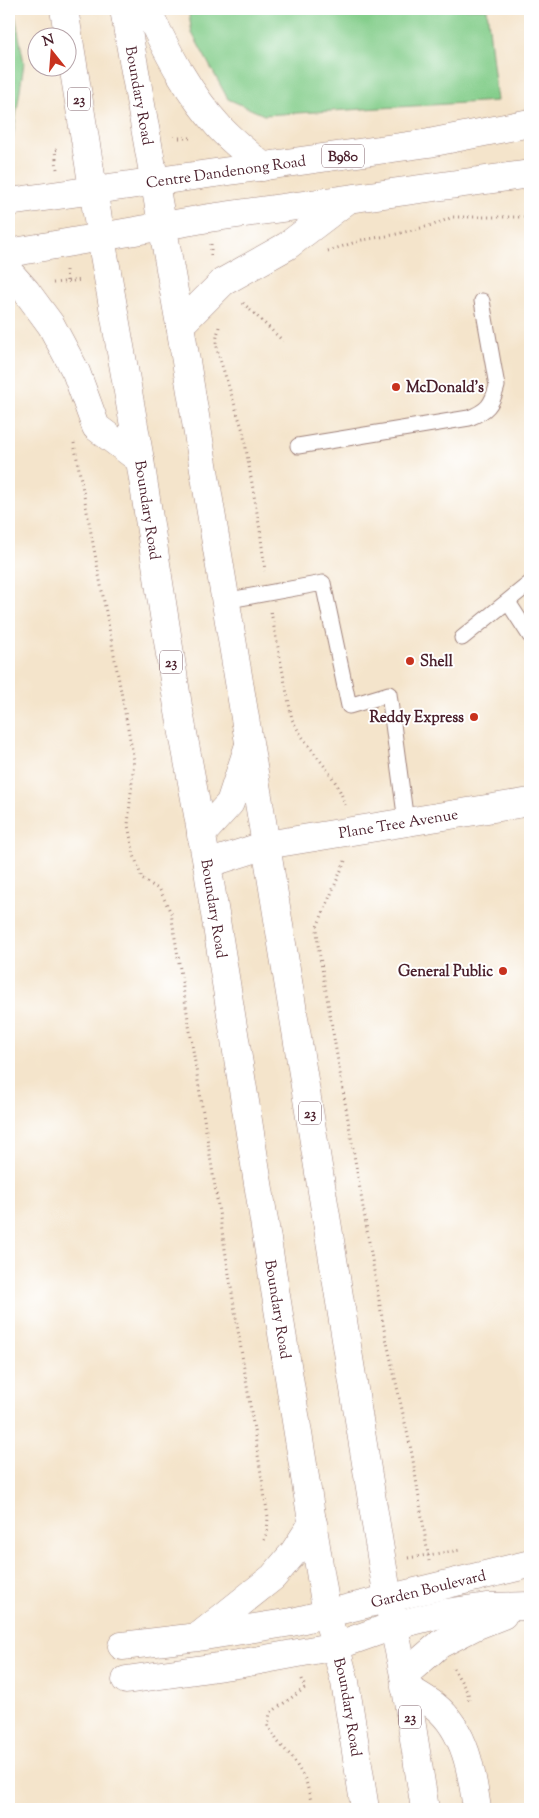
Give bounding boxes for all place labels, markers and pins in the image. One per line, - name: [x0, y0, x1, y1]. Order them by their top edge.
- place label: McDonald's: [406, 378, 484, 399]
- marker: McDonald's: [390, 381, 402, 393]
- place label: Shell: [420, 652, 454, 673]
- marker: Shell: [404, 655, 416, 667]
- place label: Reddy Express: [369, 708, 464, 729]
- marker: Reddy Express: [468, 711, 480, 723]
- place label: General Public: [398, 962, 493, 983]
- marker: General Public: [497, 965, 509, 977]

